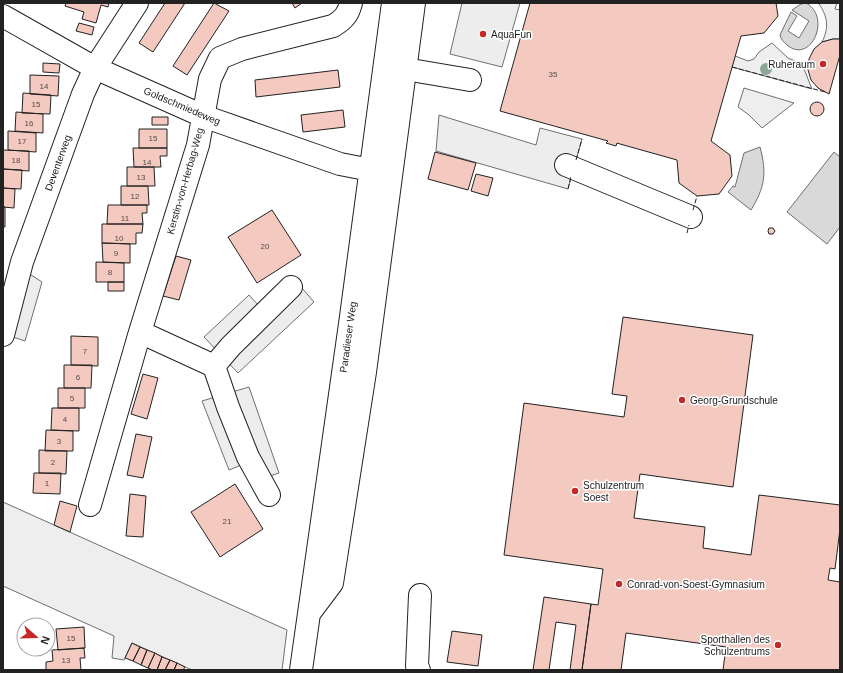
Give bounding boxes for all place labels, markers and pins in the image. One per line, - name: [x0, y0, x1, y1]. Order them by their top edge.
- marker: AquaFun: [478, 29, 488, 39]
- place label: AquaFun: [491, 29, 532, 40]
- place label: Ruheraum: [768, 59, 815, 70]
- marker: Ruheraum: [818, 59, 828, 69]
- marker: Georg-Grundschule: [677, 395, 687, 405]
- place label: Georg-Grundschule: [690, 395, 778, 406]
- place label: Schulzentrum Soest: [583, 480, 644, 503]
- marker: Schulzentrum Soest: [570, 486, 580, 496]
- marker: Conrad-von-Soest-Gymnasium: [614, 579, 624, 589]
- place label: Conrad-von-Soest-Gymnasium: [627, 579, 765, 590]
- place label: Sporthallen des Schulzentrums: [701, 634, 770, 657]
- marker: Sporthallen des Schulzentrums: [773, 640, 783, 650]

